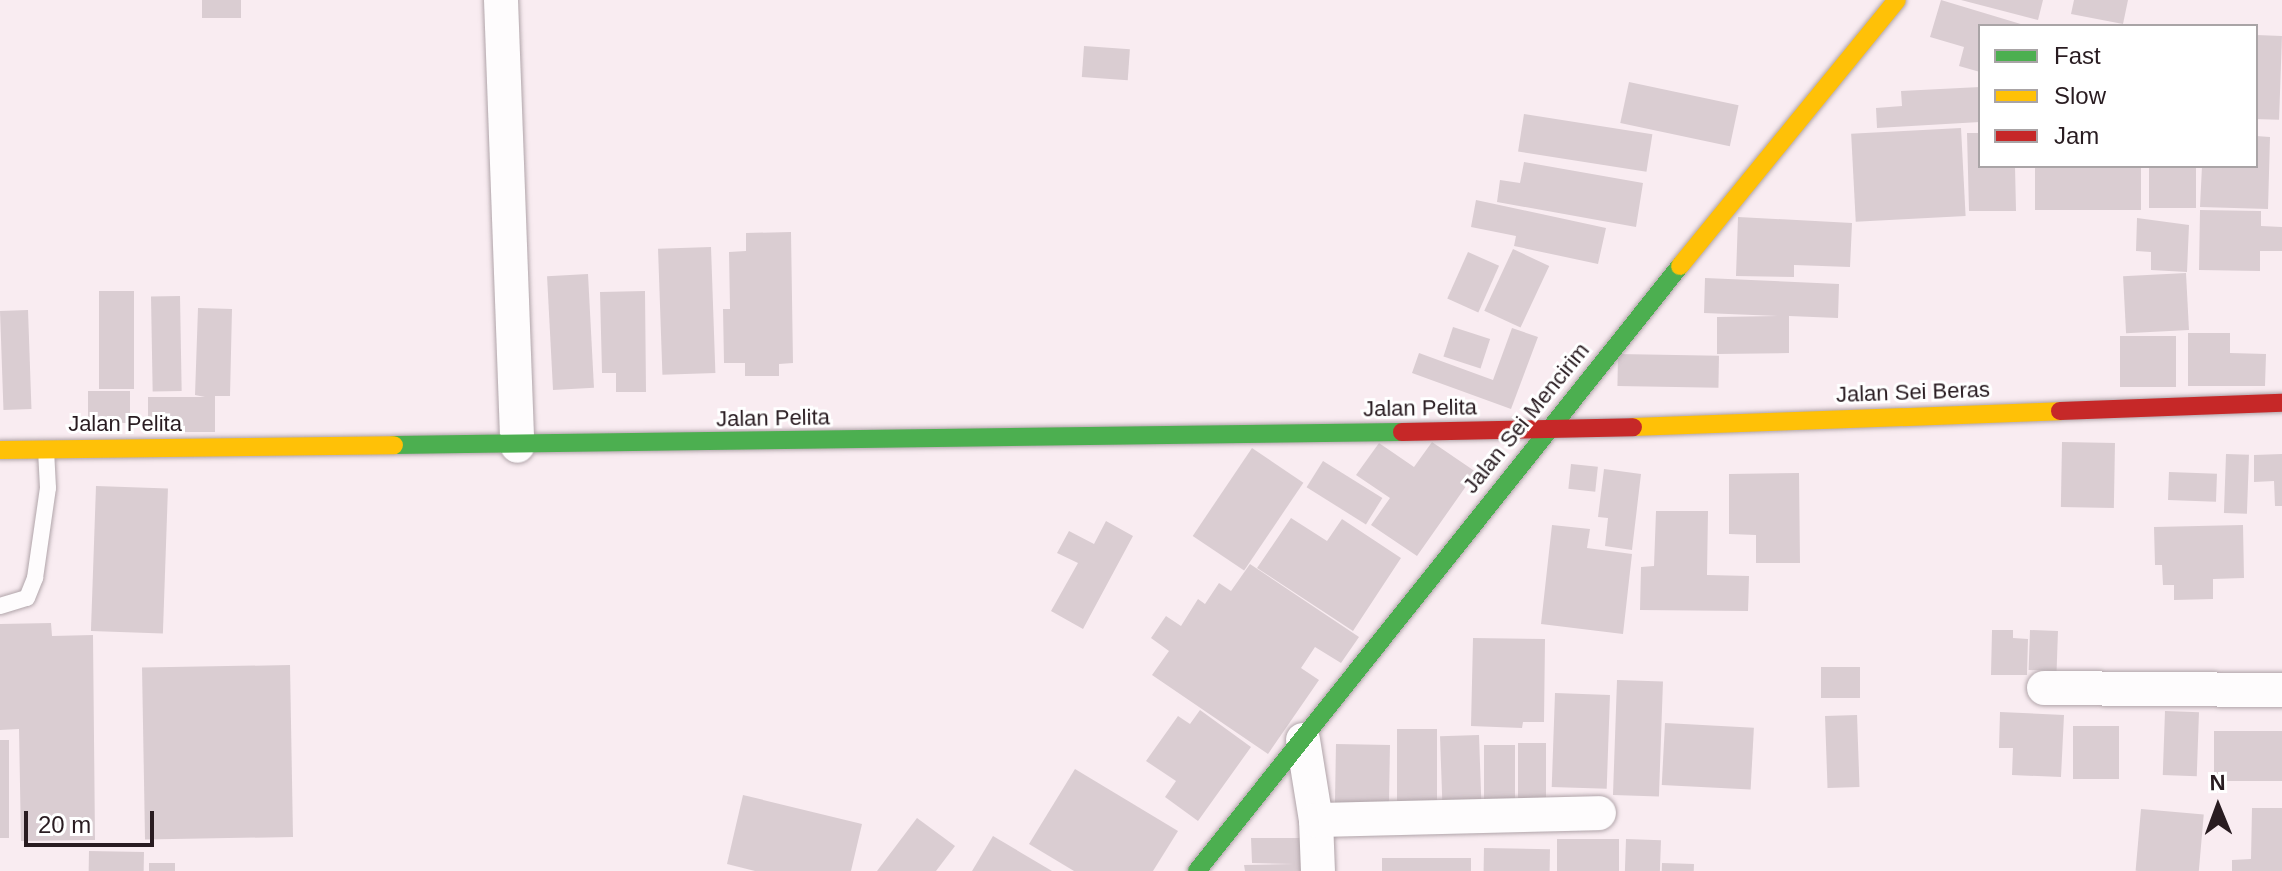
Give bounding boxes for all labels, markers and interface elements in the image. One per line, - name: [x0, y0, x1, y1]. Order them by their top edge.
- legend: [1978, 24, 2258, 168]
- text: Fast: [2054, 42, 2101, 69]
- text: Slow: [2054, 82, 2106, 109]
- text: Jam: [2054, 122, 2099, 149]
- street label: Jalan Sei Mencirim: [1457, 337, 1595, 499]
- street label: Jalan Sei Beras: [1836, 376, 1990, 408]
- street label: Jalan Pelita: [1363, 394, 1477, 422]
- street label: Jalan Pelita: [716, 404, 830, 432]
- street label: Jalan Pelita: [68, 411, 182, 437]
- north arrow: [2178, 767, 2258, 847]
- text: N: [2209, 770, 2226, 795]
- scale bar: [28, 795, 158, 845]
- text: 20 m: [38, 811, 91, 838]

